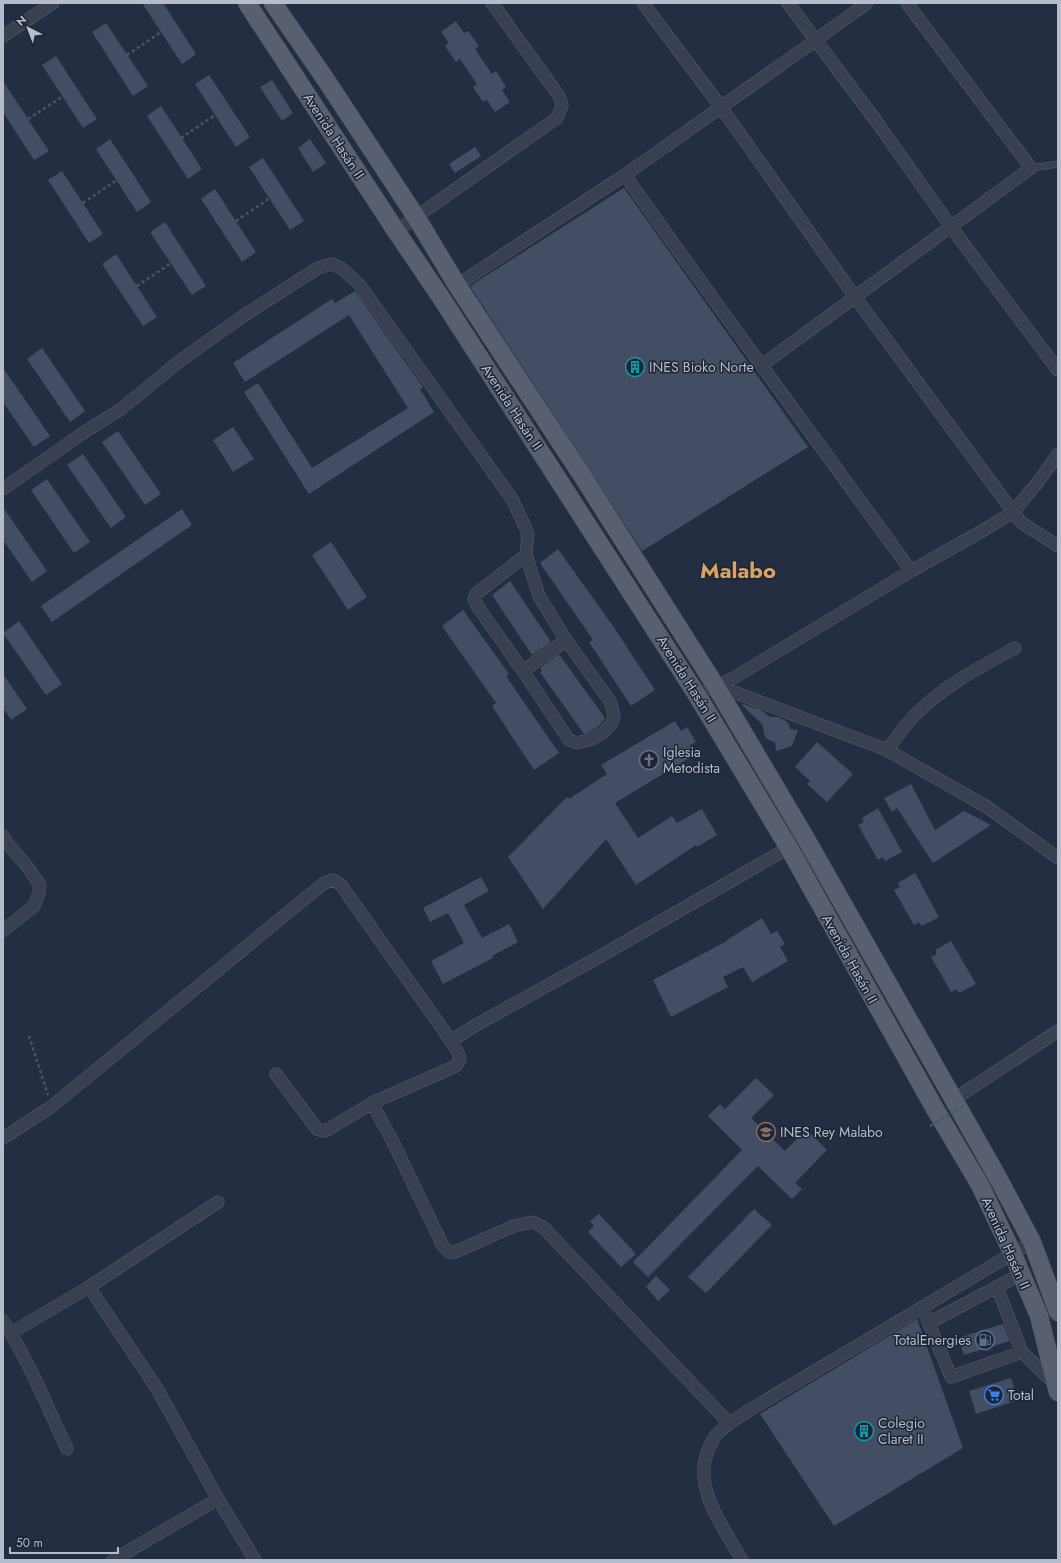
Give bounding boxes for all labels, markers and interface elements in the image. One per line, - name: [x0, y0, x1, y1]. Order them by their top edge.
- north arrow: [8, 8, 48, 48]
- text: N: [13, 12, 30, 29]
- street label: Avenida Hasán II: [299, 89, 369, 183]
- building icon: INES Bioko Norte: [624, 356, 646, 378]
- place label: INES Bioko Norte: [649, 357, 754, 377]
- street label: Avenida Hasán II: [477, 360, 547, 454]
- district label: Malabo: [700, 554, 776, 586]
- street label: Avenida Hasán II: [652, 632, 722, 726]
- place label: Iglesia Metodista: [663, 742, 720, 778]
- church icon: Iglesia Metodista: [638, 749, 660, 771]
- street label: Avenida Hasán II: [817, 911, 883, 1007]
- school or university icon: INES Rey Malabo: [755, 1121, 777, 1143]
- place label: INES Rey Malabo: [780, 1122, 883, 1142]
- street label: Avenida Hasán II: [977, 1194, 1035, 1292]
- fuel station icon: TotalEnergies: [974, 1329, 996, 1351]
- place label: TotalEnergies: [894, 1330, 971, 1350]
- supermarket icon: Total: [983, 1384, 1005, 1406]
- place label: Total: [1008, 1385, 1034, 1405]
- place label: Colegio Claret II: [878, 1413, 925, 1449]
- building icon: Colegio Claret II: [853, 1420, 875, 1442]
- scale bar: [10, 1529, 118, 1555]
- text: 50 m: [16, 1534, 43, 1552]

